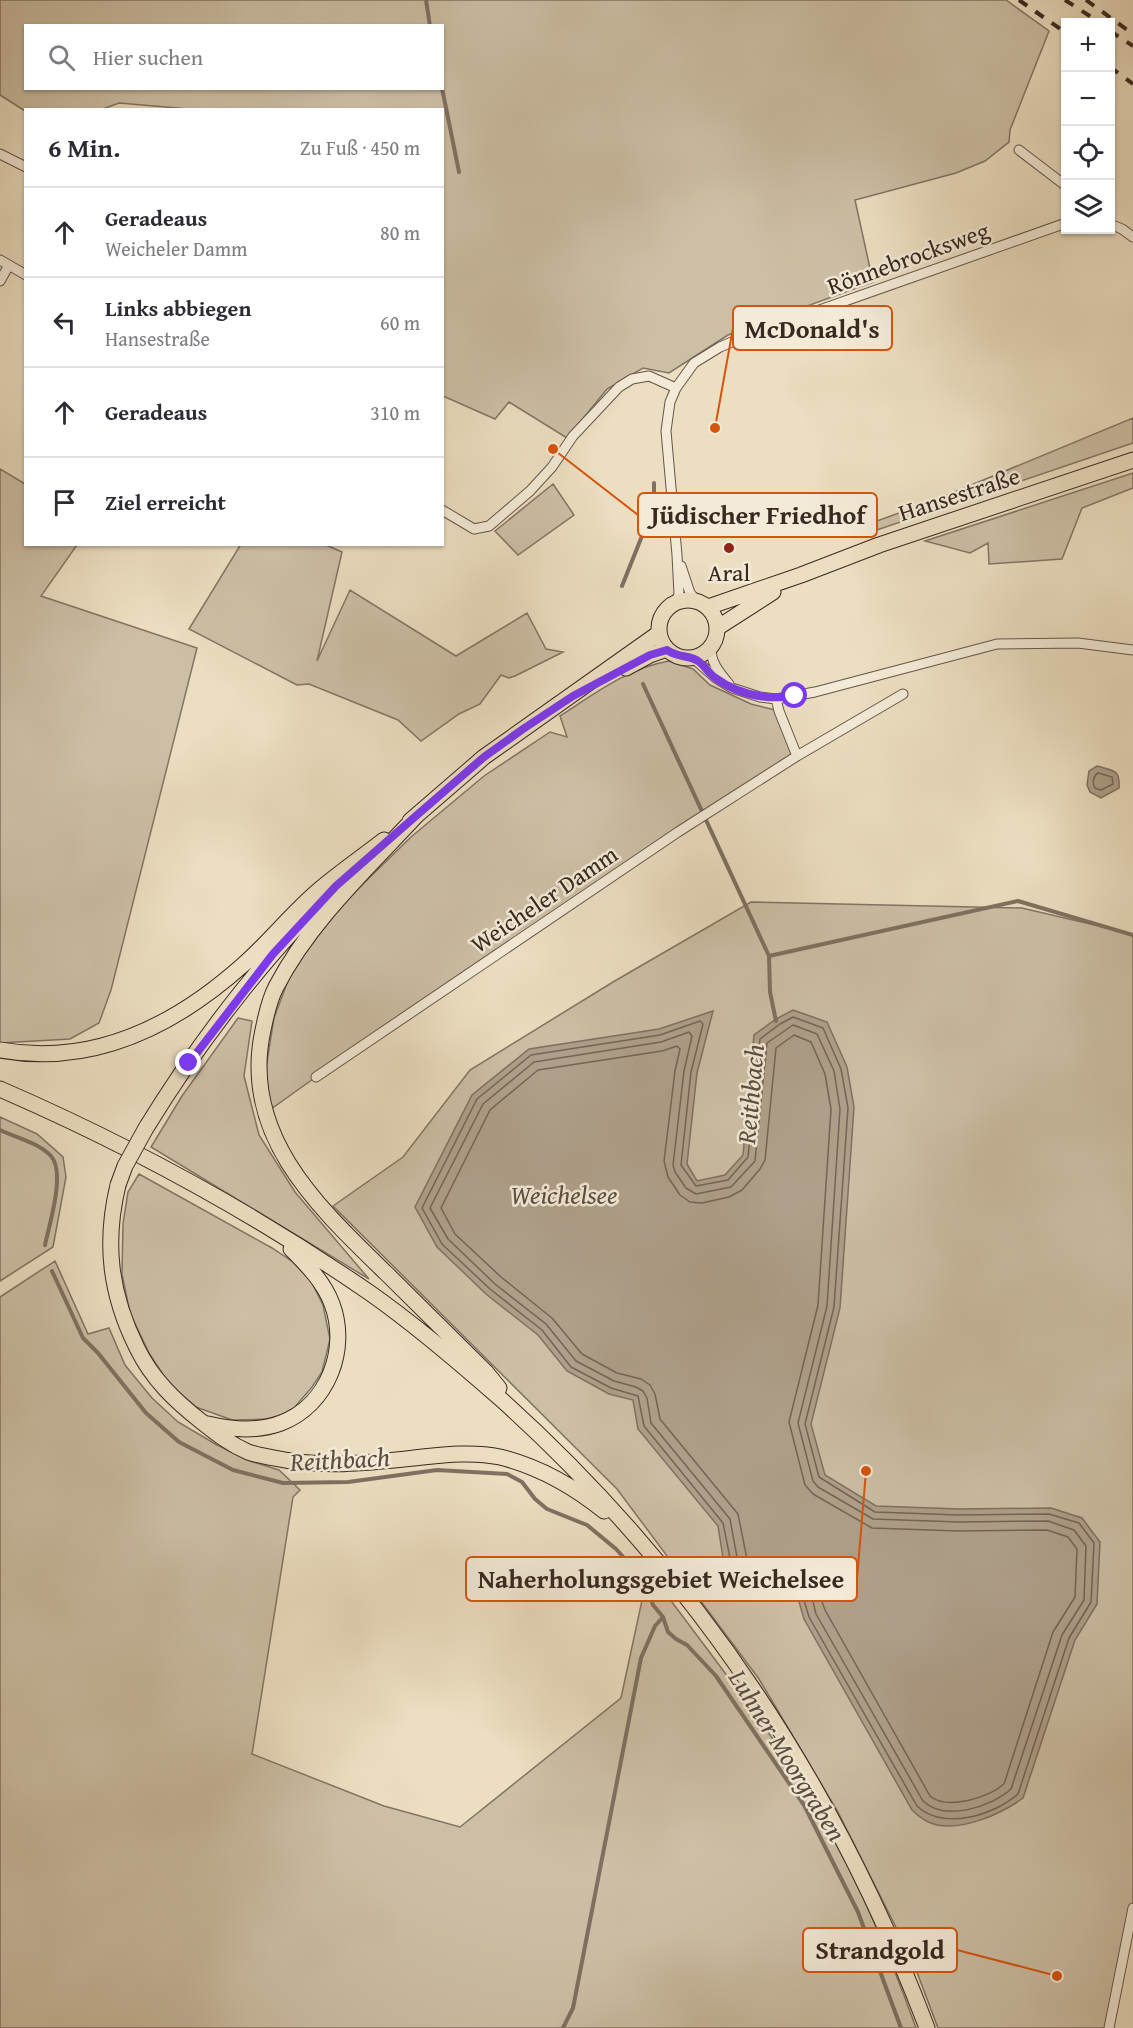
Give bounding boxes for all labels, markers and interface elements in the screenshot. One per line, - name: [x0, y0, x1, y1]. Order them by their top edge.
- map controls: [1061, 18, 1115, 234]
- button: +: [1061, 18, 1115, 72]
- search box: [24, 24, 444, 90]
- icon: search: [45, 41, 78, 74]
- text: Hier suchen: [93, 41, 203, 73]
- button: −: [1061, 72, 1115, 126]
- button: locate: [1061, 126, 1115, 180]
- text: 6 Min.: [48, 128, 120, 167]
- text: Zu Fuß · 450 m: [300, 133, 420, 162]
- button: layers: [1061, 180, 1115, 234]
- text: Geradeaus: [105, 202, 207, 234]
- street label: Rönnebrocksweg: [822, 212, 994, 304]
- icon: ahead: [48, 216, 81, 249]
- text: 80 m: [380, 218, 420, 247]
- text: Weicheler Damm: [105, 234, 247, 263]
- text: Links abbiegen: [105, 292, 251, 324]
- icon: left: [48, 306, 81, 339]
- callout: McDonald's: [733, 306, 892, 350]
- text: 60 m: [380, 308, 420, 337]
- text: McDonald's: [744, 309, 880, 348]
- text: Hansestraße: [105, 324, 210, 353]
- icon: ahead: [48, 396, 81, 429]
- text: Geradeaus: [105, 396, 207, 428]
- text: 310 m: [370, 398, 420, 427]
- street label: Hansestraße: [894, 458, 1024, 530]
- icon: arrive: [48, 486, 81, 519]
- text: Ziel erreicht: [105, 486, 226, 518]
- callout: Jüdischer Friedhof: [638, 493, 877, 537]
- text: Jüdischer Friedhof: [647, 495, 868, 534]
- marker: Aral: [722, 541, 736, 555]
- place label: Aral: [708, 555, 750, 590]
- route start: [781, 682, 807, 708]
- street label: Weicheler Damm: [463, 837, 625, 961]
- water label: Reithbach: [726, 1042, 774, 1147]
- route end: [175, 1049, 201, 1075]
- water label: Weichelsee: [511, 1175, 617, 1214]
- water label: Reithbach: [288, 1437, 391, 1481]
- callout: Naherholungsgebiet Weichelsee: [466, 1557, 857, 1601]
- text: Naherholungsgebiet Weichelsee: [478, 1559, 845, 1598]
- water label: Luhner Moorgraben: [719, 1660, 857, 1849]
- callout: Strandgold: [803, 1928, 957, 1972]
- text: Strandgold: [815, 1930, 945, 1969]

